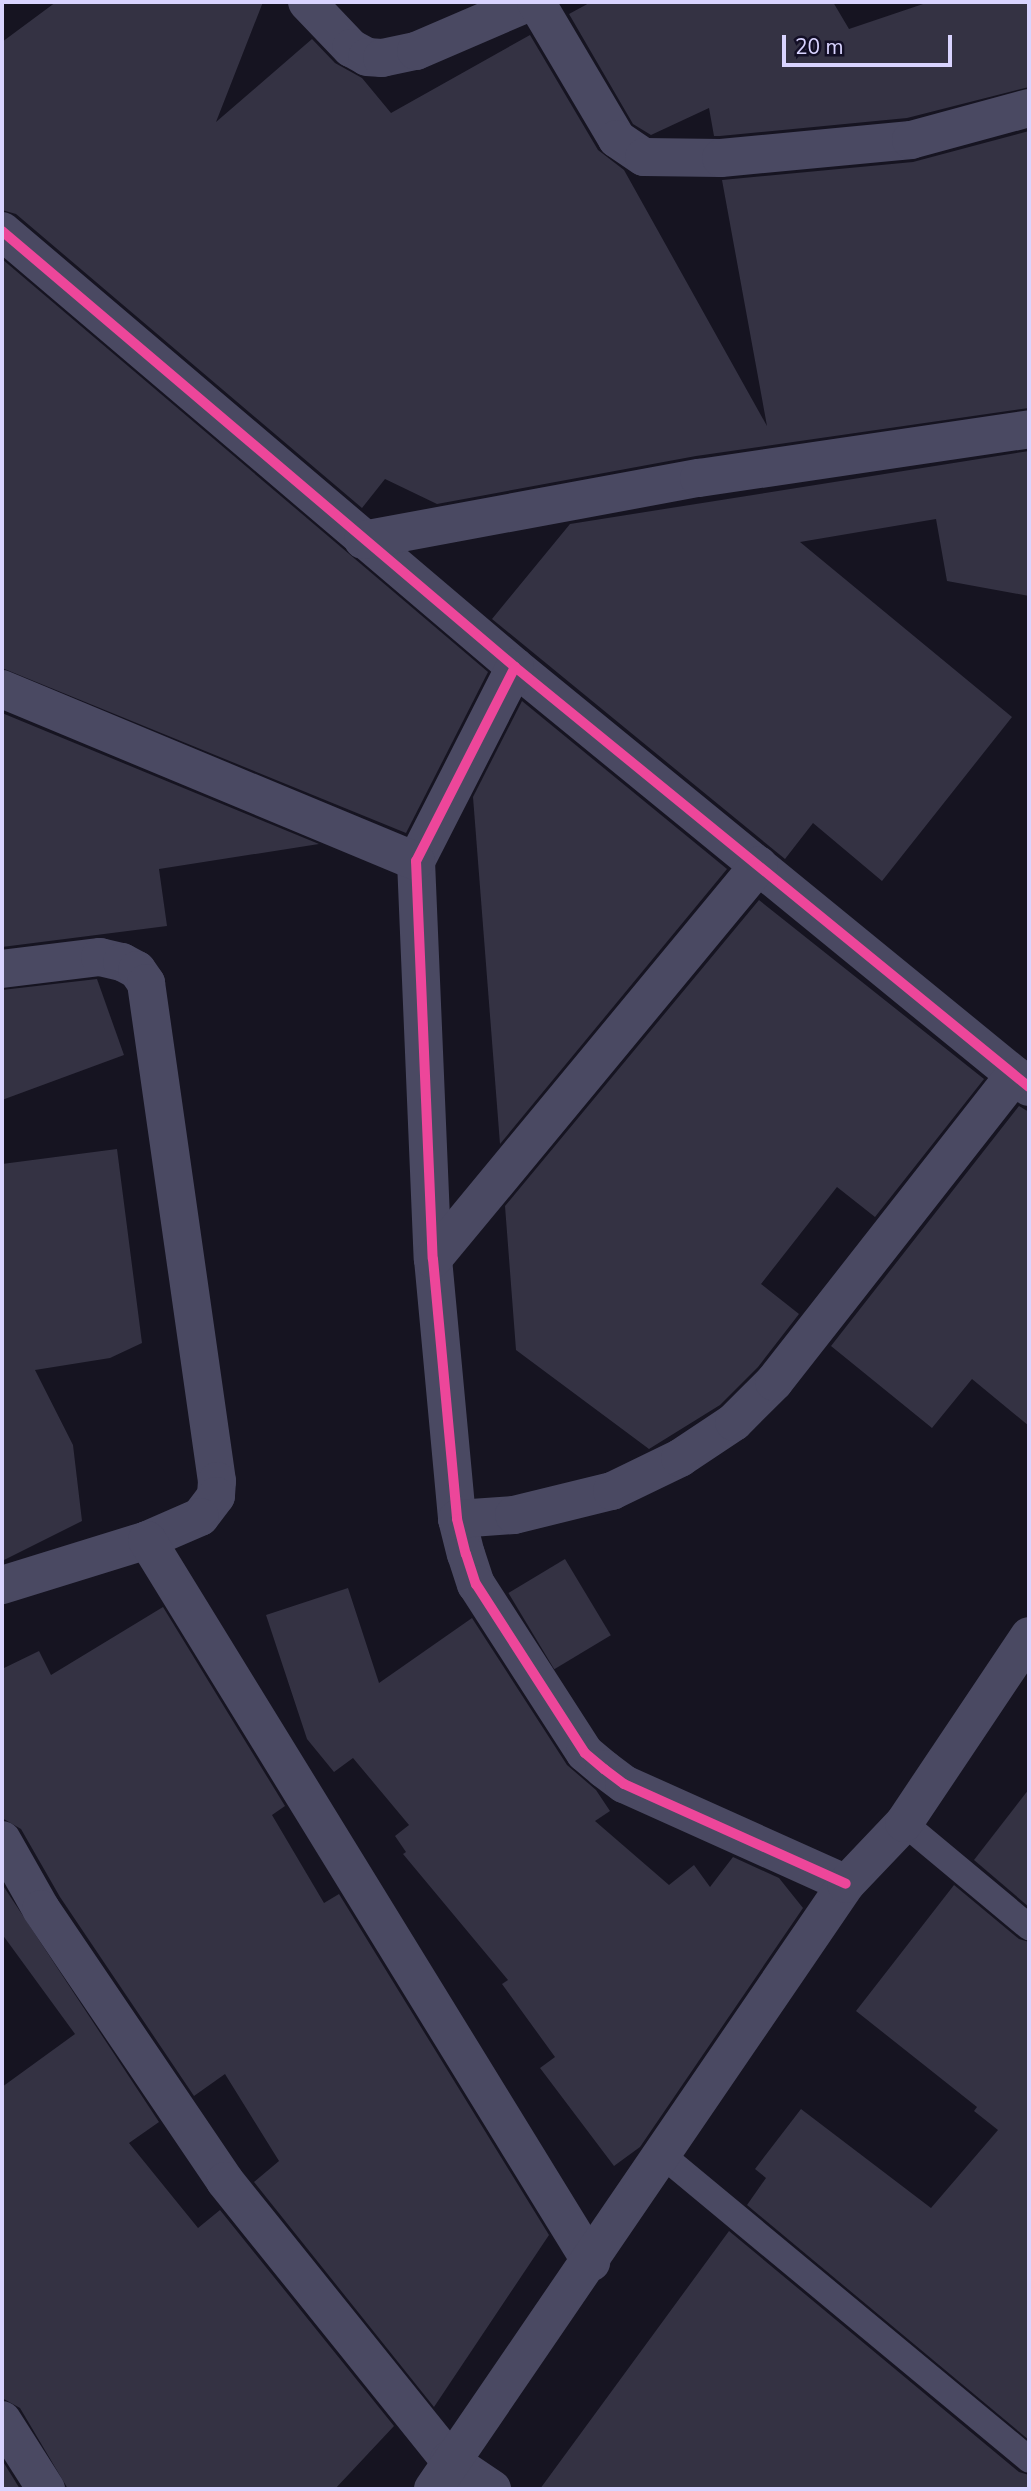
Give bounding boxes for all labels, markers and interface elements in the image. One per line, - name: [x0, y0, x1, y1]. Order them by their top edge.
- scale bar: [786, 21, 956, 65]
- text: 20 m: [795, 33, 844, 61]

